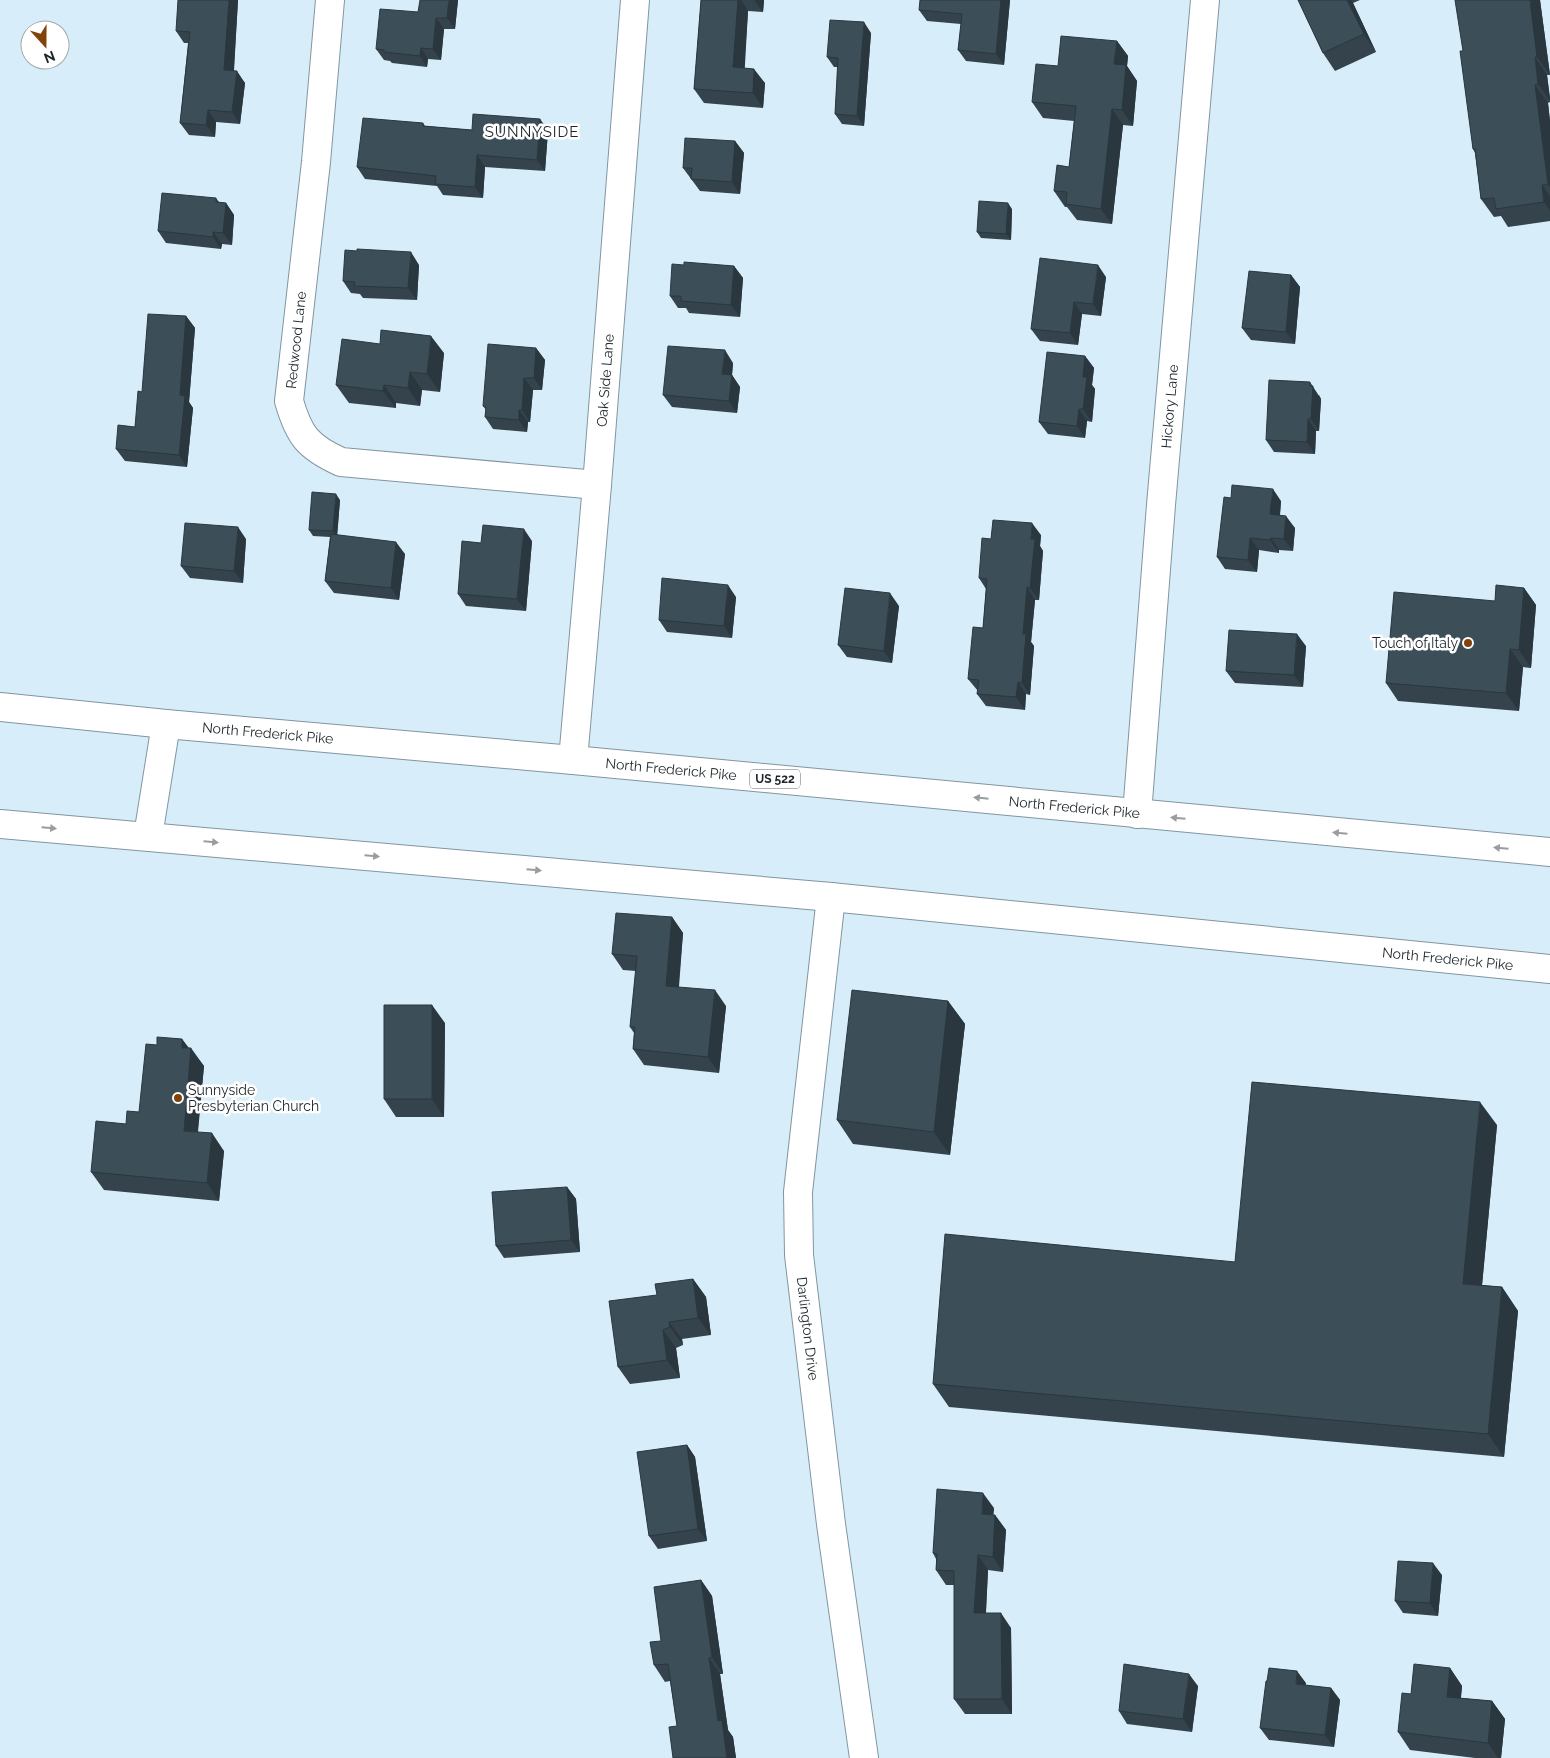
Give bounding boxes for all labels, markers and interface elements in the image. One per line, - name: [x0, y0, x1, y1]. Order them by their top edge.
- north arrow: [20, 20, 70, 70]
- text: N: [42, 48, 58, 67]
- district label: SUNNYSIDE: [485, 123, 579, 141]
- street label: Redwood Lane: [283, 290, 309, 390]
- street label: Oak Side Lane: [594, 333, 617, 428]
- street label: Hickory Lane: [1158, 364, 1181, 449]
- place label: Touch of Italy: [1372, 635, 1458, 651]
- marker: Touch of Italy: [1462, 637, 1474, 649]
- street label: North Frederick Pike: [201, 719, 334, 747]
- street label: North Frederick Pike: [605, 755, 737, 783]
- road number: US 522: [750, 770, 800, 789]
- street label: North Frederick Pike: [1008, 793, 1141, 821]
- one-way arrow: [973, 794, 989, 802]
- one-way arrow: [1170, 813, 1186, 821]
- one-way arrow: [41, 825, 57, 833]
- one-way arrow: [1331, 828, 1347, 836]
- one-way arrow: [203, 838, 219, 846]
- one-way arrow: [1493, 843, 1509, 851]
- one-way arrow: [365, 852, 381, 860]
- one-way arrow: [527, 867, 543, 875]
- street label: North Frederick Pike: [1381, 944, 1514, 973]
- place label: Sunnyside Presbyterian Church: [188, 1082, 319, 1114]
- marker: Sunnyside Presbyterian Church: [172, 1092, 184, 1104]
- street label: Darlington Drive: [794, 1276, 822, 1381]

